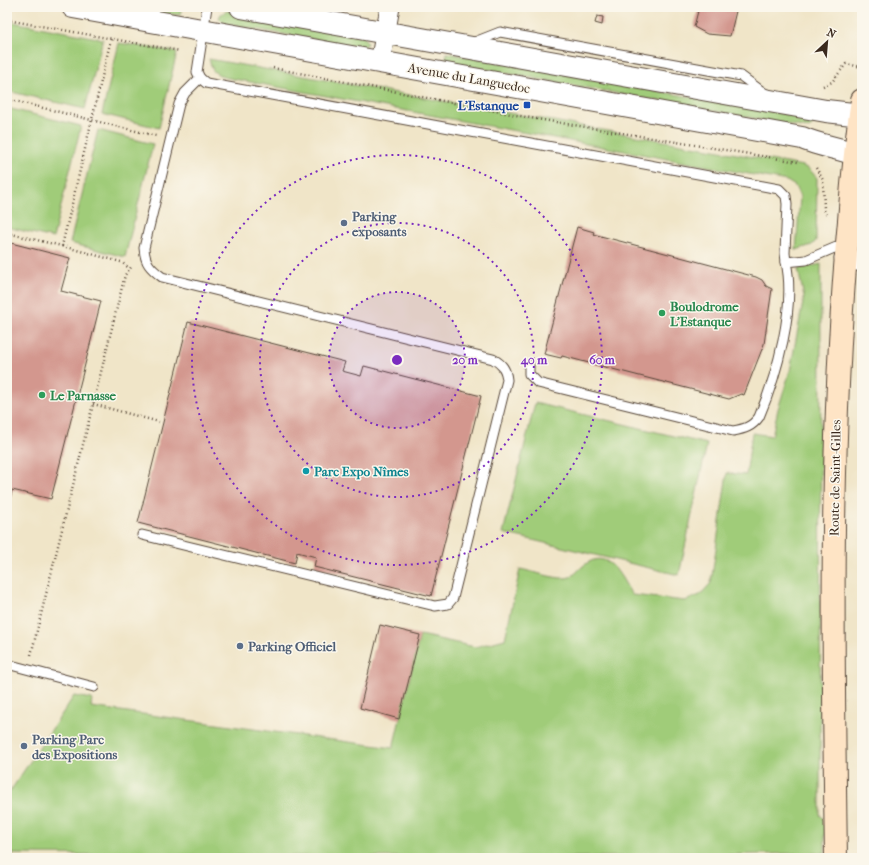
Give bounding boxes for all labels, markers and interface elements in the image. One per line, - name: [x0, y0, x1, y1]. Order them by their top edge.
- north arrow: [807, 22, 847, 62]
- text: N: [825, 26, 838, 41]
- street label: Avenue du Languedoc: [406, 60, 531, 96]
- place label: L'Estanque: [458, 98, 520, 114]
- marker: L'Estanque: [522, 100, 532, 110]
- place label: Parking exposants: [352, 209, 407, 240]
- marker: Parking exposants: [339, 218, 349, 228]
- place label: Boulodrome L'Estanque: [670, 299, 739, 330]
- marker: Boulodrome L'Estanque: [657, 308, 667, 318]
- centre of rings: [390, 353, 404, 367]
- text: 20 m: [452, 353, 479, 367]
- text: 40 m: [520, 353, 548, 368]
- text: 60 m: [589, 353, 616, 367]
- place label: Le Parnasse: [50, 388, 117, 403]
- marker: Le Parnasse: [37, 390, 47, 400]
- street label: Route de Saint-Gilles: [826, 419, 844, 536]
- place label: Parc Expo Nîmes: [314, 464, 409, 480]
- marker: Parc Expo Nîmes: [301, 466, 311, 476]
- place label: Parking Officiel: [248, 639, 336, 655]
- marker: Parking Officiel: [235, 641, 245, 651]
- place label: Parking Parc des Expositions: [32, 732, 117, 763]
- marker: Parking Parc des Expositions: [19, 741, 29, 751]

